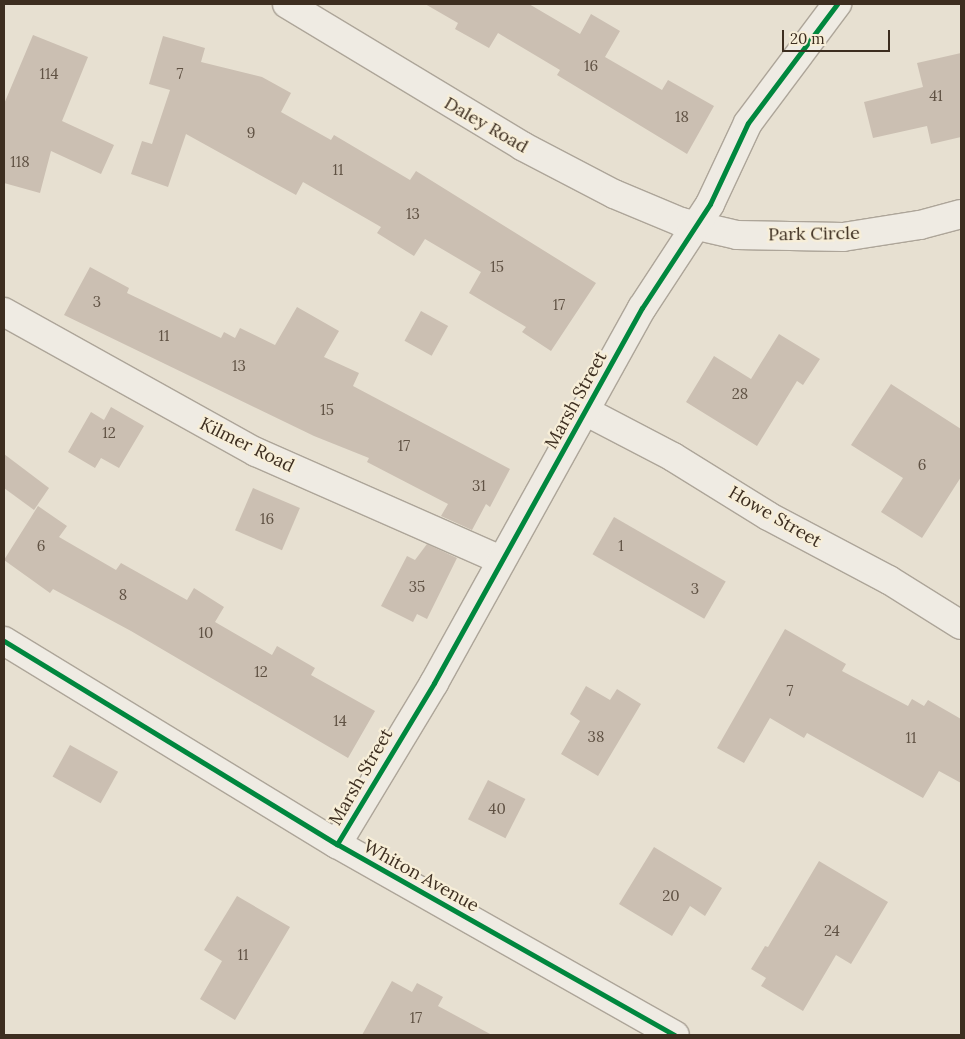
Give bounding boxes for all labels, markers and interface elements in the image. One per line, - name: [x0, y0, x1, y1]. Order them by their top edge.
- scale bar: [785, 20, 892, 52]
- text: 20 m: [790, 29, 825, 48]
- house number: 16: [584, 57, 598, 75]
- house number: 114: [39, 65, 59, 83]
- house number: 7: [177, 65, 183, 83]
- house number: 41: [929, 87, 943, 105]
- street label: Daley Road: [440, 92, 532, 158]
- house number: 18: [675, 108, 689, 126]
- house number: 9: [247, 124, 255, 142]
- house number: 118: [10, 153, 30, 171]
- house number: 11: [333, 161, 343, 179]
- house number: 13: [406, 205, 420, 223]
- street label: Park Circle: [768, 222, 860, 246]
- house number: 15: [490, 258, 504, 276]
- house number: 3: [93, 293, 101, 311]
- house number: 17: [553, 296, 565, 314]
- house number: 11: [159, 327, 169, 345]
- street label: Marsh Street: [540, 347, 612, 453]
- house number: 13: [232, 357, 246, 375]
- house number: 28: [732, 385, 748, 403]
- house number: 15: [320, 401, 334, 419]
- street label: Kilmer Road: [196, 413, 298, 477]
- house number: 12: [102, 424, 116, 442]
- house number: 17: [398, 437, 410, 455]
- house number: 6: [918, 456, 926, 474]
- house number: 31: [472, 477, 486, 495]
- street label: Howe Street: [725, 482, 825, 552]
- house number: 16: [260, 510, 274, 528]
- house number: 6: [37, 537, 45, 555]
- house number: 1: [618, 537, 624, 555]
- house number: 35: [409, 578, 425, 596]
- house number: 3: [691, 580, 699, 598]
- house number: 8: [119, 586, 127, 604]
- house number: 10: [199, 624, 213, 642]
- house number: 12: [254, 663, 268, 681]
- house number: 7: [787, 682, 793, 700]
- house number: 14: [333, 712, 347, 730]
- street label: Marsh Street: [325, 725, 397, 829]
- house number: 38: [588, 728, 604, 746]
- house number: 11: [906, 729, 916, 747]
- house number: 40: [488, 800, 506, 818]
- street label: Whiton Avenue: [359, 835, 483, 917]
- house number: 20: [662, 887, 680, 905]
- house number: 24: [824, 922, 840, 940]
- house number: 11: [238, 946, 248, 964]
- house number: 17: [410, 1009, 422, 1027]

